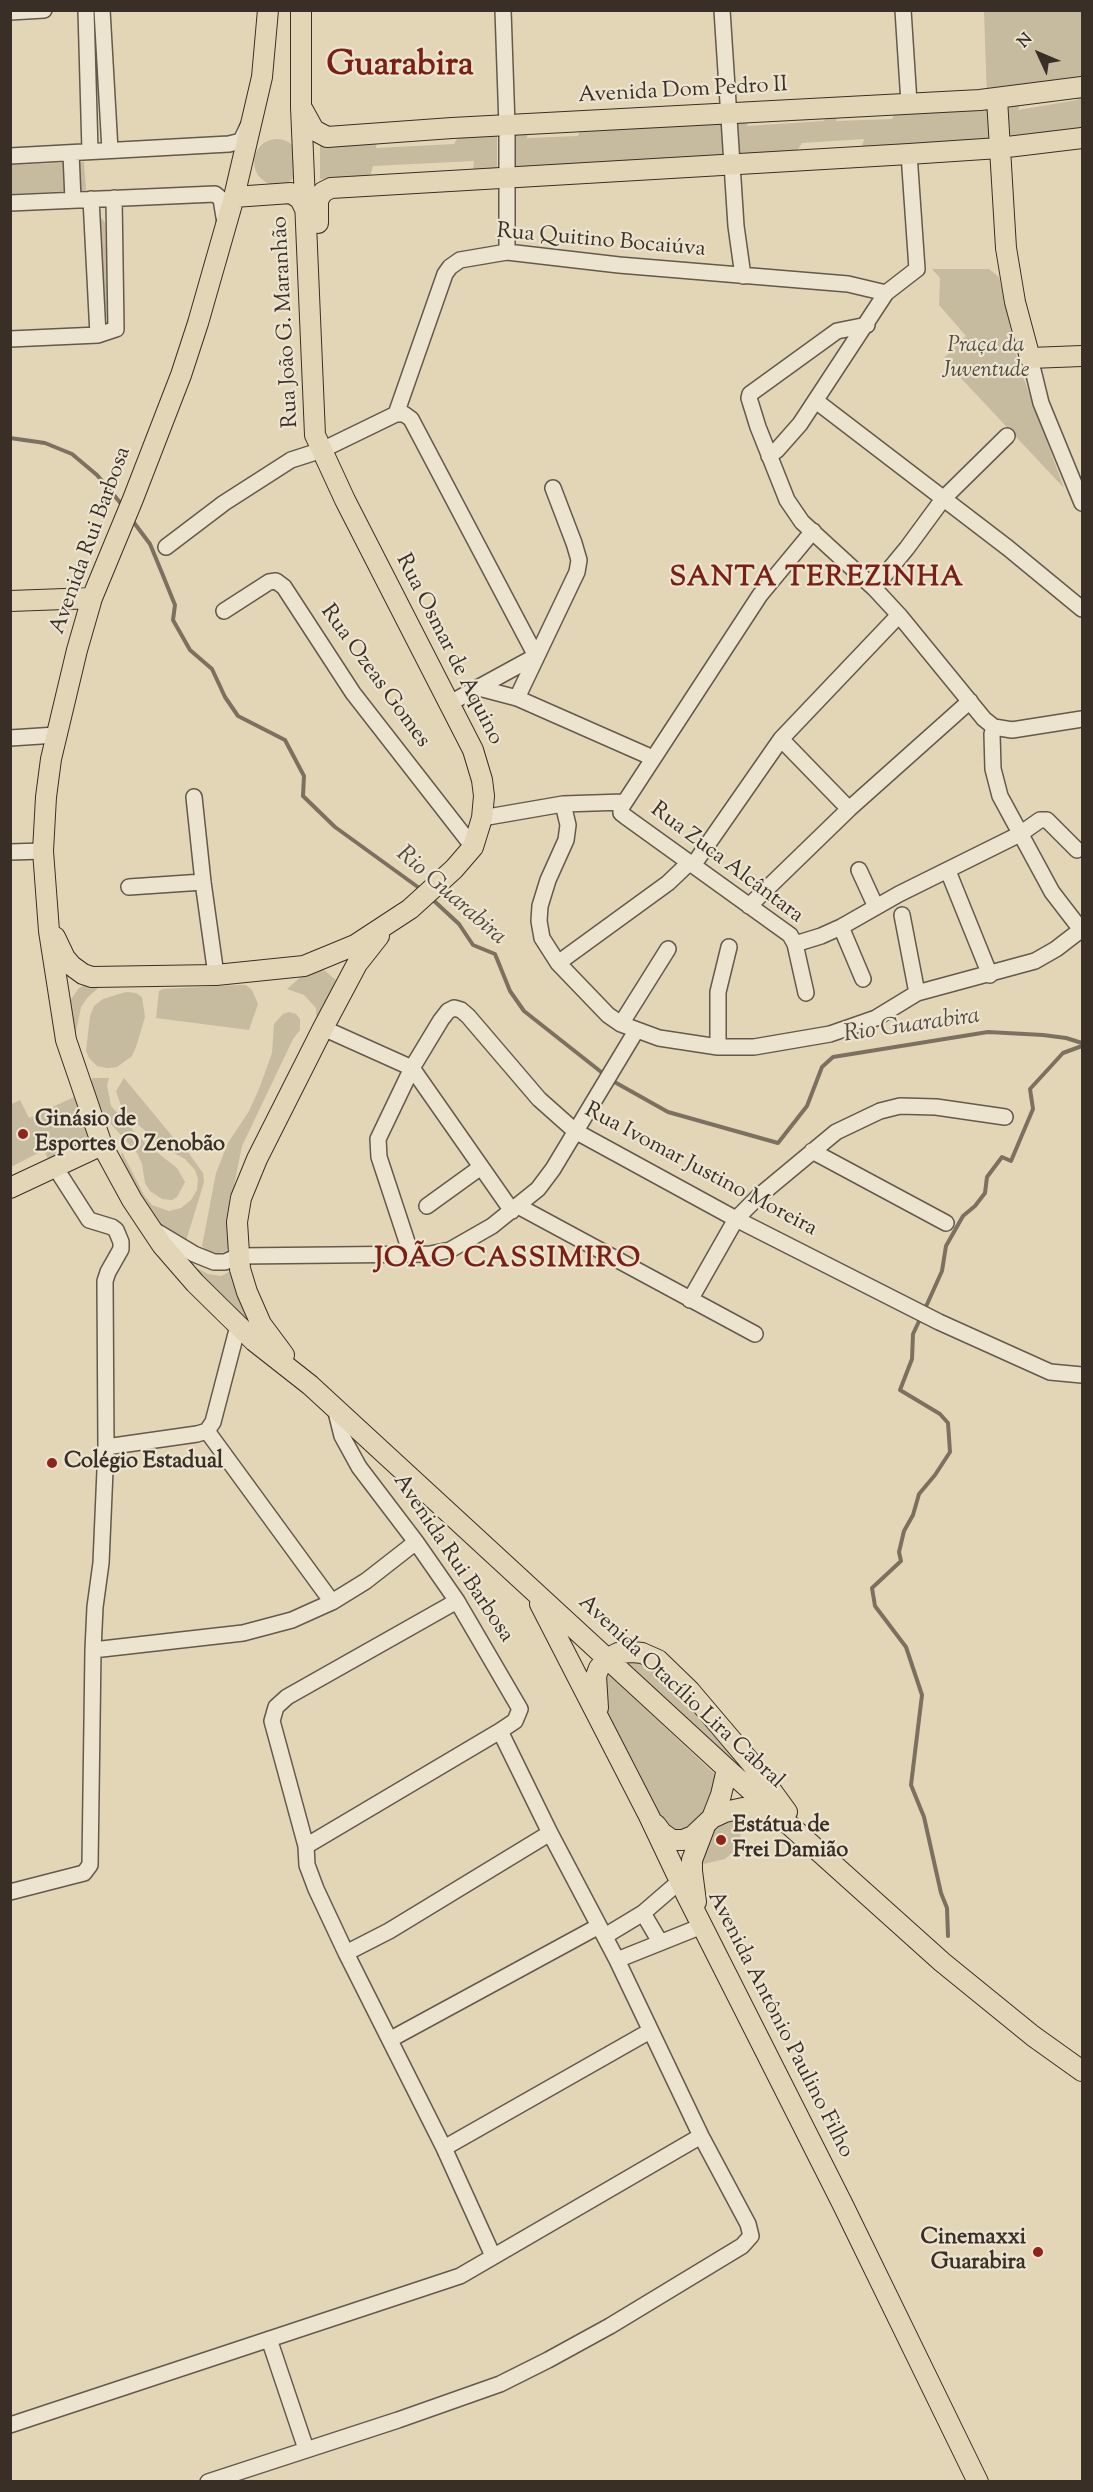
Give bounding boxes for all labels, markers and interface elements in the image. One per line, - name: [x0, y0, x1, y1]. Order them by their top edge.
- north arrow: [1009, 24, 1069, 84]
- text: N: [1013, 29, 1038, 54]
- district label: Guarabira: [326, 48, 474, 88]
- street label: Avenida Dom Pedro II: [578, 73, 788, 111]
- street label: Rua João G. Maranhão: [268, 215, 306, 429]
- street label: Rua Quitino Bocaiúva: [495, 220, 707, 264]
- park label: Praça da Juventude: [942, 334, 1030, 386]
- street label: Avenida Rui Barbosa: [46, 444, 138, 638]
- street label: Rua Osmar de Aquino: [388, 550, 508, 750]
- district label: SANTA TEREZINHA: [669, 563, 965, 597]
- street label: Rua Ozeas Gomes: [313, 600, 435, 754]
- street label: Rua Zuca Alcântara: [644, 798, 808, 930]
- water label: Rio Guarabira: [389, 841, 511, 953]
- water label: Rio Guarabira: [842, 1003, 982, 1051]
- street label: Rua Ivomar Justino Moreira: [579, 1098, 821, 1244]
- place label: Ginásio de Esportes O Zenobão: [35, 1108, 225, 1160]
- marker: Ginásio de Esportes O Zenobão: [16, 1127, 30, 1141]
- district label: JOÃO CASSIMIRO: [374, 1244, 642, 1278]
- place label: Colégio Estadual: [64, 1450, 223, 1476]
- marker: Colégio Estadual: [45, 1456, 59, 1470]
- street label: Avenida Rui Barbosa: [386, 1470, 518, 1648]
- street label: Avenida Otacílio Lira Cabral: [572, 1591, 788, 1795]
- place label: Estátua de Frei Damião: [733, 1814, 848, 1866]
- marker: Estátua de Frei Damião: [714, 1833, 728, 1847]
- street label: Avenida Antônio Paulino Filho: [700, 1887, 858, 2163]
- place label: Cinemaxxi Guarabira: [921, 2226, 1026, 2278]
- marker: Cinemaxxi Guarabira: [1031, 2245, 1045, 2259]

